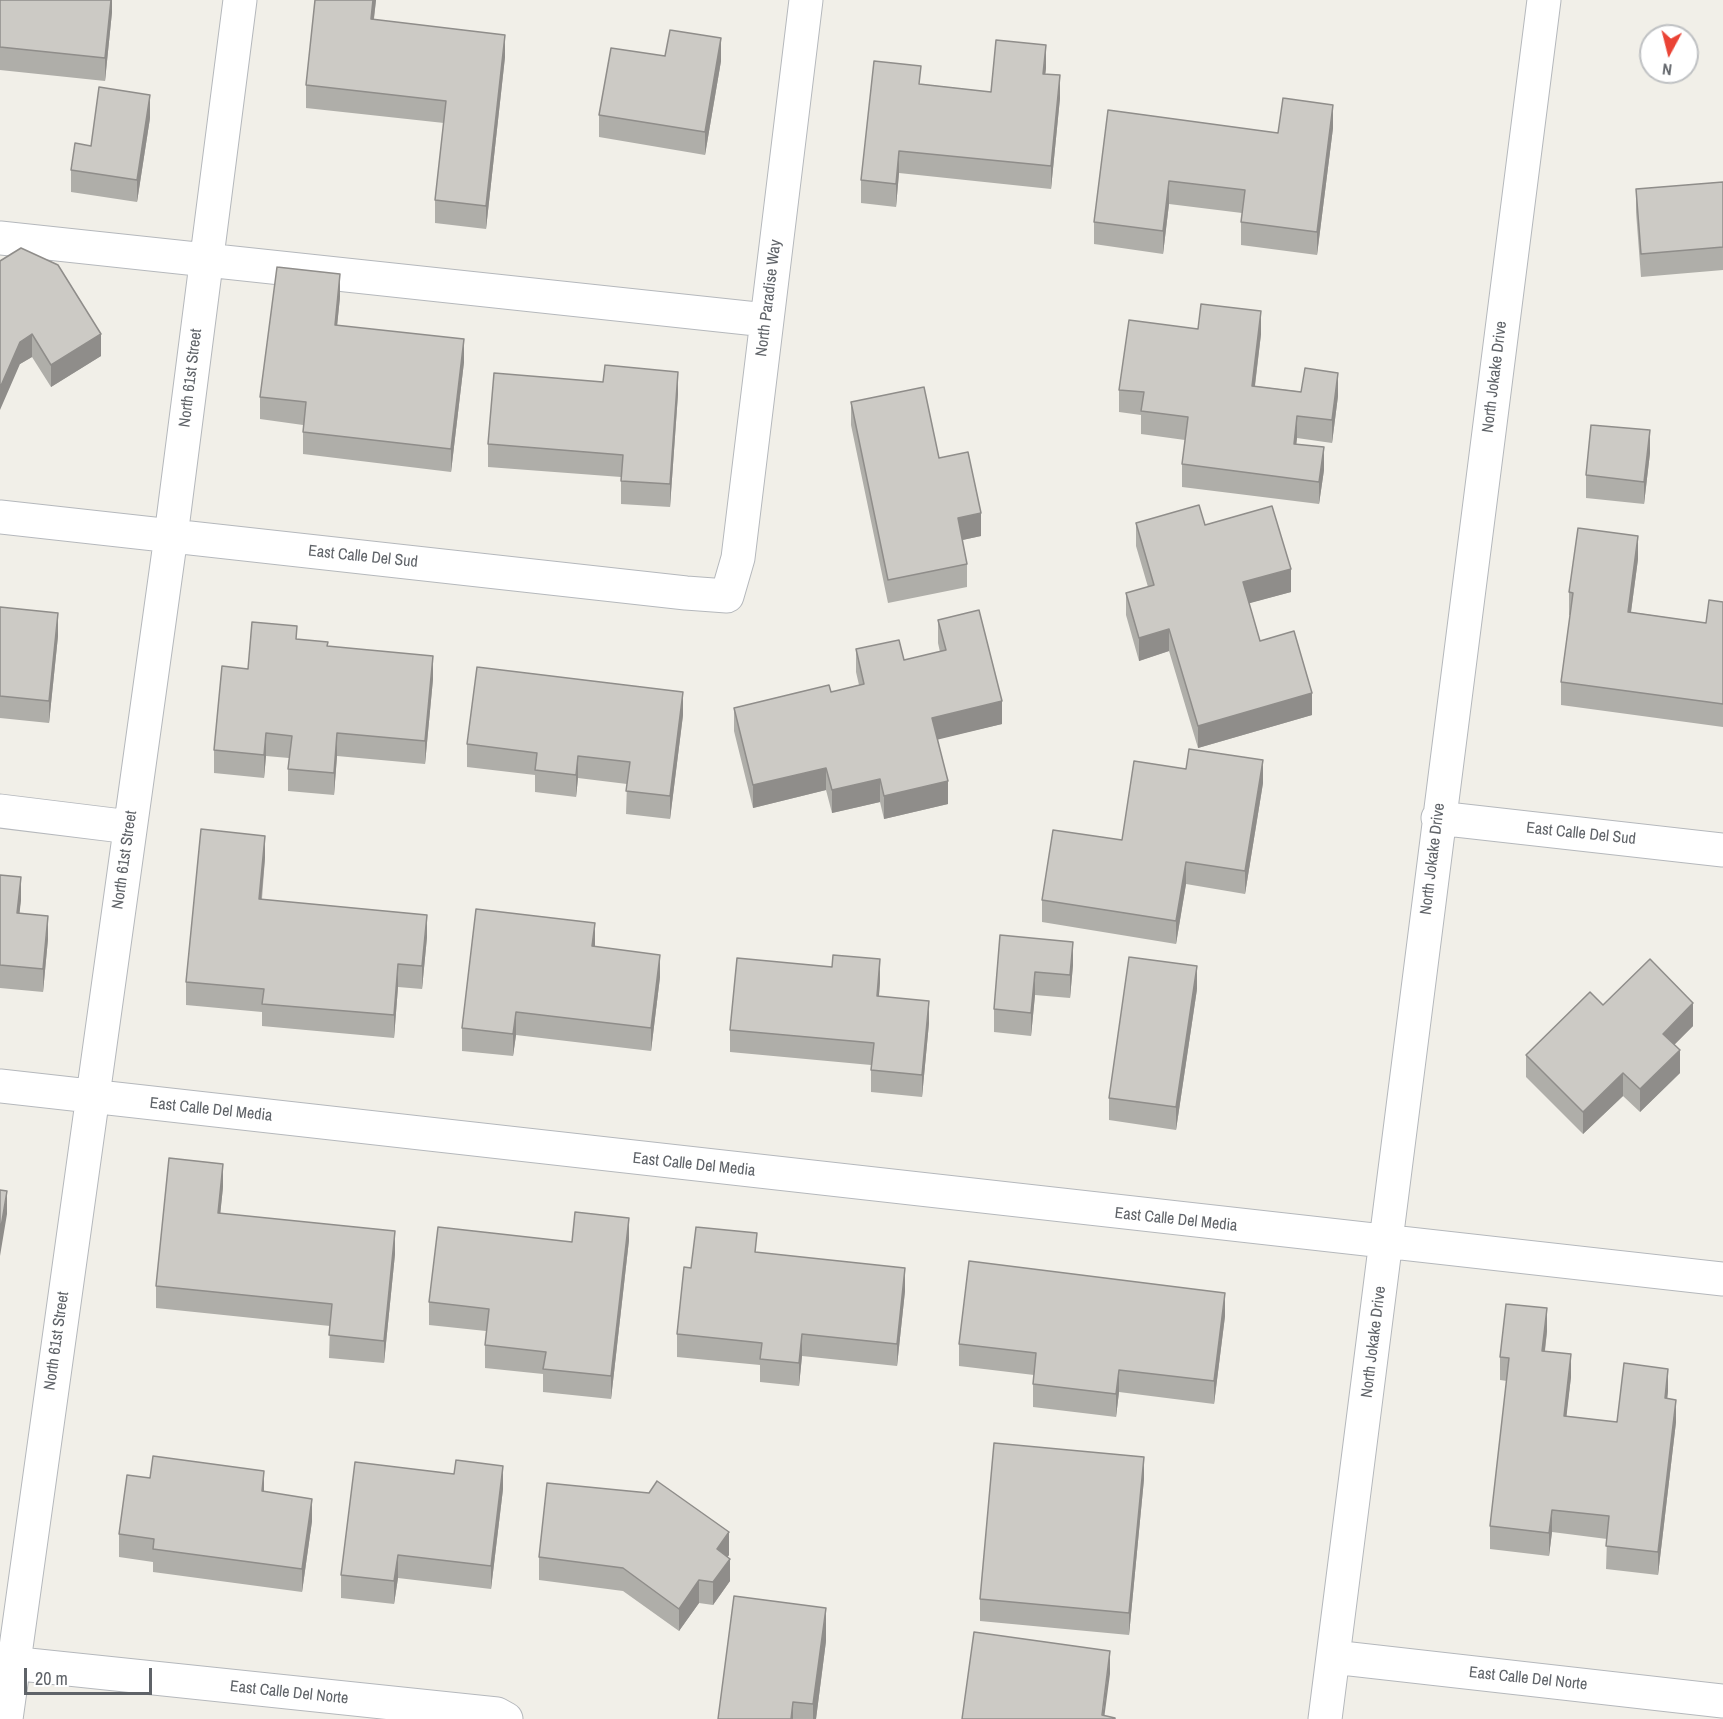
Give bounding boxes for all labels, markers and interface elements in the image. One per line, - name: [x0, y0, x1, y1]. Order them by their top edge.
- north arrow: [1639, 24, 1699, 84]
- text: N: [1661, 58, 1673, 81]
- street label: North Paradise Way: [752, 238, 786, 358]
- street label: North Jokake Drive: [1479, 320, 1511, 434]
- street label: North 61st Street: [175, 328, 207, 428]
- street label: East Calle Del Sud: [307, 542, 419, 572]
- street label: North Jokake Drive: [1417, 802, 1449, 916]
- street label: North 61st Street: [109, 810, 141, 910]
- street label: East Calle Del Sud: [1525, 819, 1637, 849]
- street label: East Calle Del Media: [149, 1094, 273, 1126]
- street label: East Calle Del Media: [632, 1149, 756, 1181]
- street label: East Calle Del Media: [1114, 1204, 1238, 1236]
- street label: North Jokake Drive: [1358, 1285, 1390, 1399]
- street label: North 61st Street: [41, 1291, 73, 1391]
- scale bar: [27, 1656, 154, 1694]
- street label: East Calle Del Norte: [1468, 1663, 1588, 1695]
- text: 20 m: [35, 1666, 68, 1691]
- street label: East Calle Del Norte: [229, 1677, 349, 1709]

